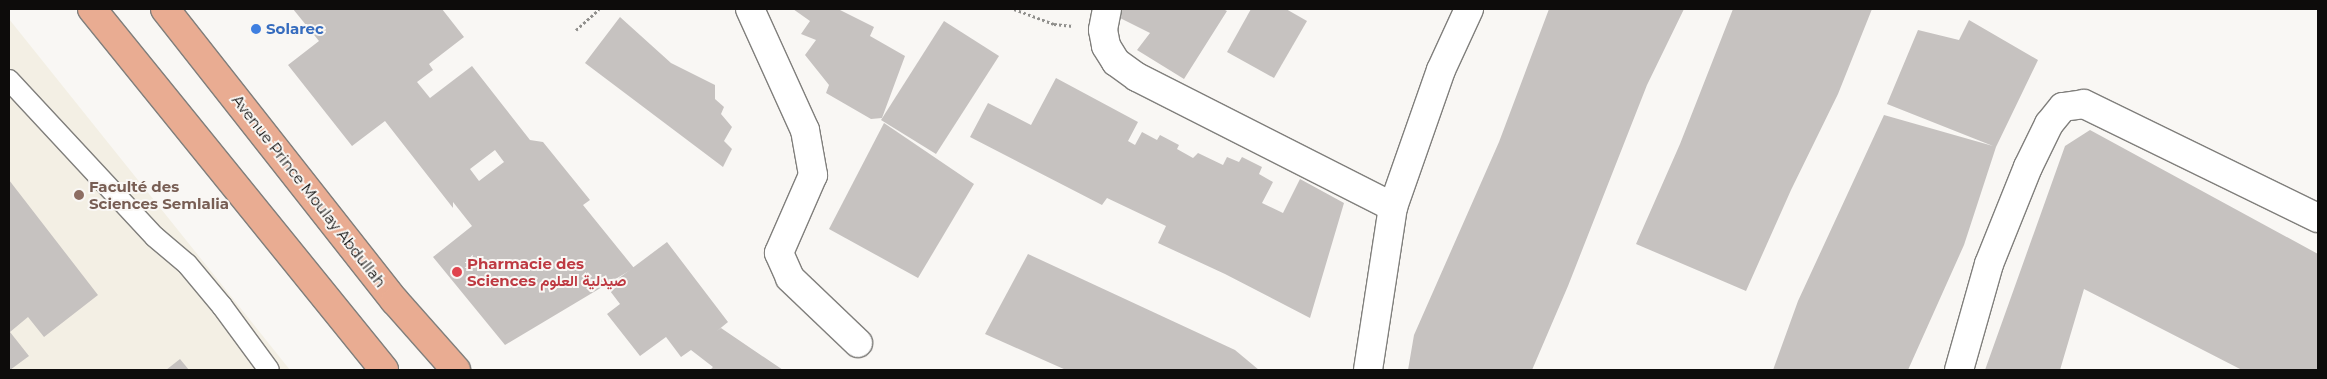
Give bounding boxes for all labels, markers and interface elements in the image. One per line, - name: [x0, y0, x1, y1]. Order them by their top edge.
- place label: Solarec: [266, 20, 324, 38]
- marker: Solarec: [250, 23, 262, 35]
- street label: Avenue Prince Moulay Abdullah: [228, 91, 390, 291]
- place label: Faculté des Sciences Semlalia: [89, 177, 229, 212]
- marker: Faculté des Sciences Semlalia: [73, 189, 85, 201]
- place label: Pharmacie des Sciences صيدلية العلوم: [467, 254, 626, 289]
- marker: Pharmacie des Sciences صيدلية العلوم: [451, 266, 463, 278]

